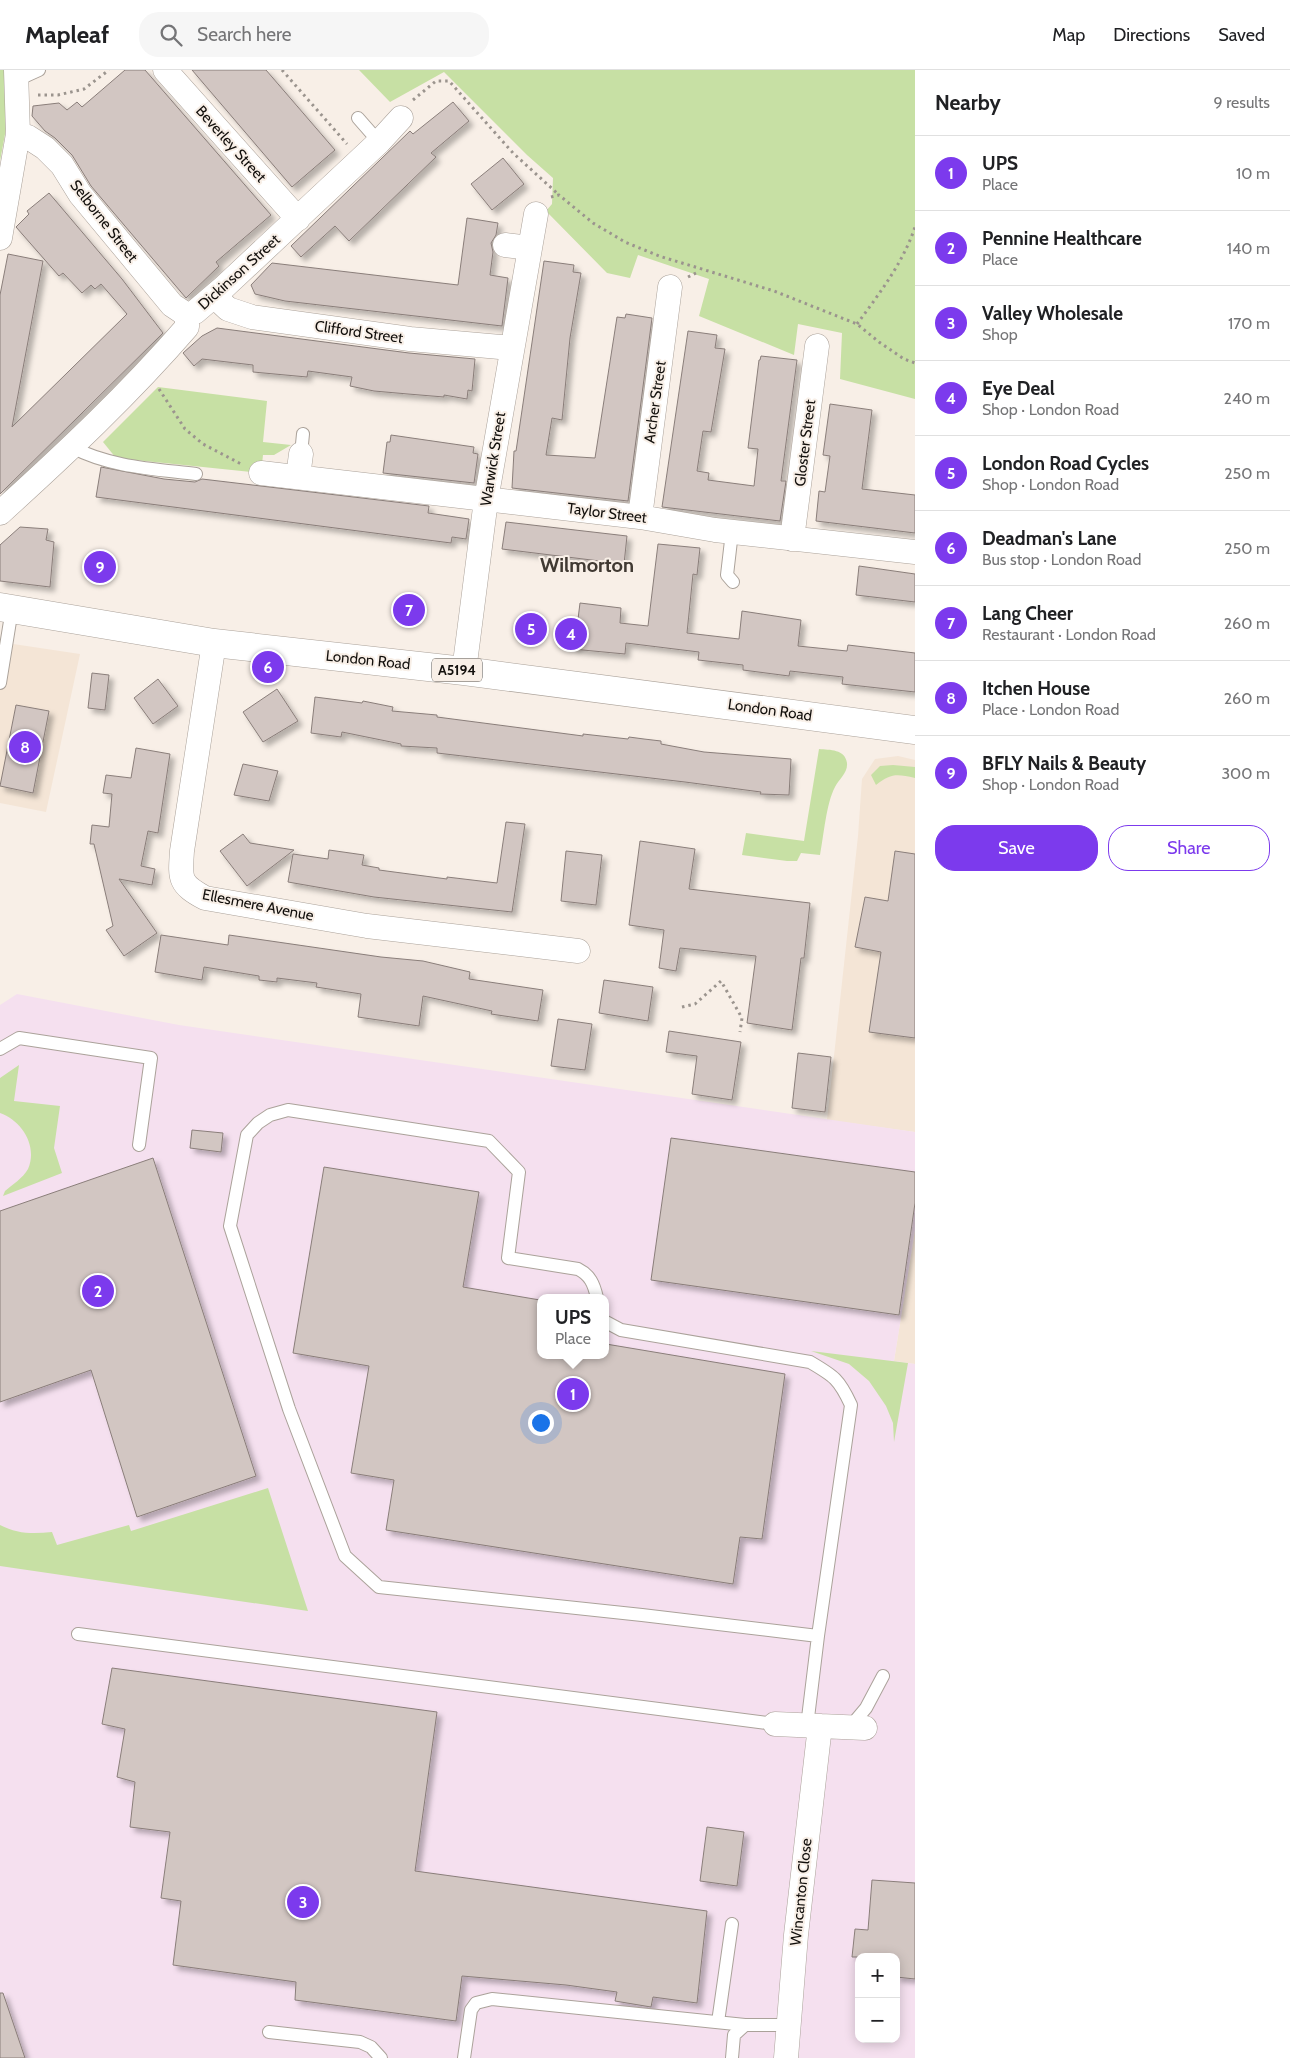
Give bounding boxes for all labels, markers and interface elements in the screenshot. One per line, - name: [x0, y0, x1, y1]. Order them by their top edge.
- search box: [139, 12, 489, 57]
- text: Mapleaf: [25, 20, 109, 49]
- icon: search: [157, 21, 185, 49]
- text: Search here: [197, 23, 291, 46]
- text: Map: [1052, 24, 1085, 46]
- text: Directions: [1113, 24, 1190, 46]
- text: Saved: [1218, 24, 1265, 46]
- text: Nearby: [935, 90, 1001, 115]
- text: 9 results: [1214, 93, 1270, 112]
- street label: Beverley Street: [192, 102, 270, 186]
- text: UPS: [982, 152, 1018, 175]
- text: 1: [948, 164, 954, 183]
- text: 10 m: [1236, 164, 1270, 183]
- text: Place: [982, 175, 1018, 194]
- street label: Selborne Street: [66, 176, 142, 266]
- text: Pennine Healthcare: [982, 227, 1142, 250]
- street label: Dickinson Street: [194, 231, 284, 313]
- text: 2: [947, 239, 955, 258]
- text: 140 m: [1227, 239, 1270, 258]
- text: Place: [982, 250, 1018, 269]
- text: Valley Wholesale: [982, 302, 1123, 325]
- text: 3: [947, 314, 955, 333]
- text: 170 m: [1228, 314, 1270, 333]
- street label: Clifford Street: [314, 317, 404, 347]
- text: Shop: [982, 325, 1018, 344]
- street label: Archer Street: [640, 360, 670, 444]
- text: Eye Deal: [982, 377, 1055, 400]
- text: 4: [946, 389, 956, 408]
- text: 240 m: [1224, 389, 1270, 408]
- street label: Gloster Street: [791, 399, 819, 487]
- text: Shop · London Road: [982, 400, 1119, 419]
- street label: Warwick Street: [477, 411, 509, 507]
- text: London Road Cycles: [982, 452, 1149, 475]
- text: 5: [947, 464, 955, 483]
- text: 250 m: [1224, 464, 1270, 483]
- text: Shop · London Road: [982, 475, 1119, 494]
- street label: Taylor Street: [566, 499, 648, 527]
- text: Deadman's Lane: [982, 527, 1117, 550]
- text: 6: [947, 539, 956, 558]
- text: 250 m: [1224, 539, 1270, 558]
- pin: 9: [84, 548, 116, 586]
- text: Bus stop · London Road: [982, 550, 1141, 569]
- district label: Wilmorton: [540, 553, 634, 577]
- pin: 7: [393, 591, 425, 629]
- text: Lang Cheer: [982, 602, 1073, 625]
- pin: 5: [515, 610, 547, 648]
- text: 7: [947, 614, 955, 633]
- text: 260 m: [1224, 614, 1270, 633]
- pin: 4: [555, 615, 587, 653]
- text: Restaurant · London Road: [982, 625, 1156, 644]
- street label: London Road: [325, 647, 411, 673]
- pin: 6: [252, 648, 284, 686]
- road number: A5194: [432, 658, 482, 682]
- text: Itchen House: [982, 677, 1090, 700]
- text: 8: [946, 689, 956, 708]
- text: 260 m: [1224, 689, 1270, 708]
- street label: London Road: [727, 695, 813, 725]
- text: Place · London Road: [982, 700, 1119, 719]
- pin: 8: [9, 728, 41, 766]
- text: BFLY Nails & Beauty: [982, 752, 1146, 775]
- text: 9: [947, 764, 956, 783]
- text: 300 m: [1221, 764, 1270, 783]
- text: Shop · London Road: [982, 775, 1119, 794]
- button: Save: [935, 825, 1098, 871]
- button: Share: [1108, 825, 1270, 871]
- street label: Ellesmere Avenue: [201, 885, 316, 925]
- pin: 2: [82, 1272, 114, 1310]
- popup: [537, 1294, 609, 1359]
- text: UPS: [555, 1306, 591, 1329]
- text: Place: [555, 1329, 591, 1348]
- pin: 1: [557, 1375, 589, 1413]
- your location: [528, 1410, 554, 1436]
- street label: Wincanton Close: [786, 1837, 816, 1947]
- pin: 3: [287, 1883, 319, 1921]
- map controls: [855, 1953, 900, 2043]
- button: +: [855, 1953, 900, 1998]
- button: −: [855, 1998, 900, 2043]

